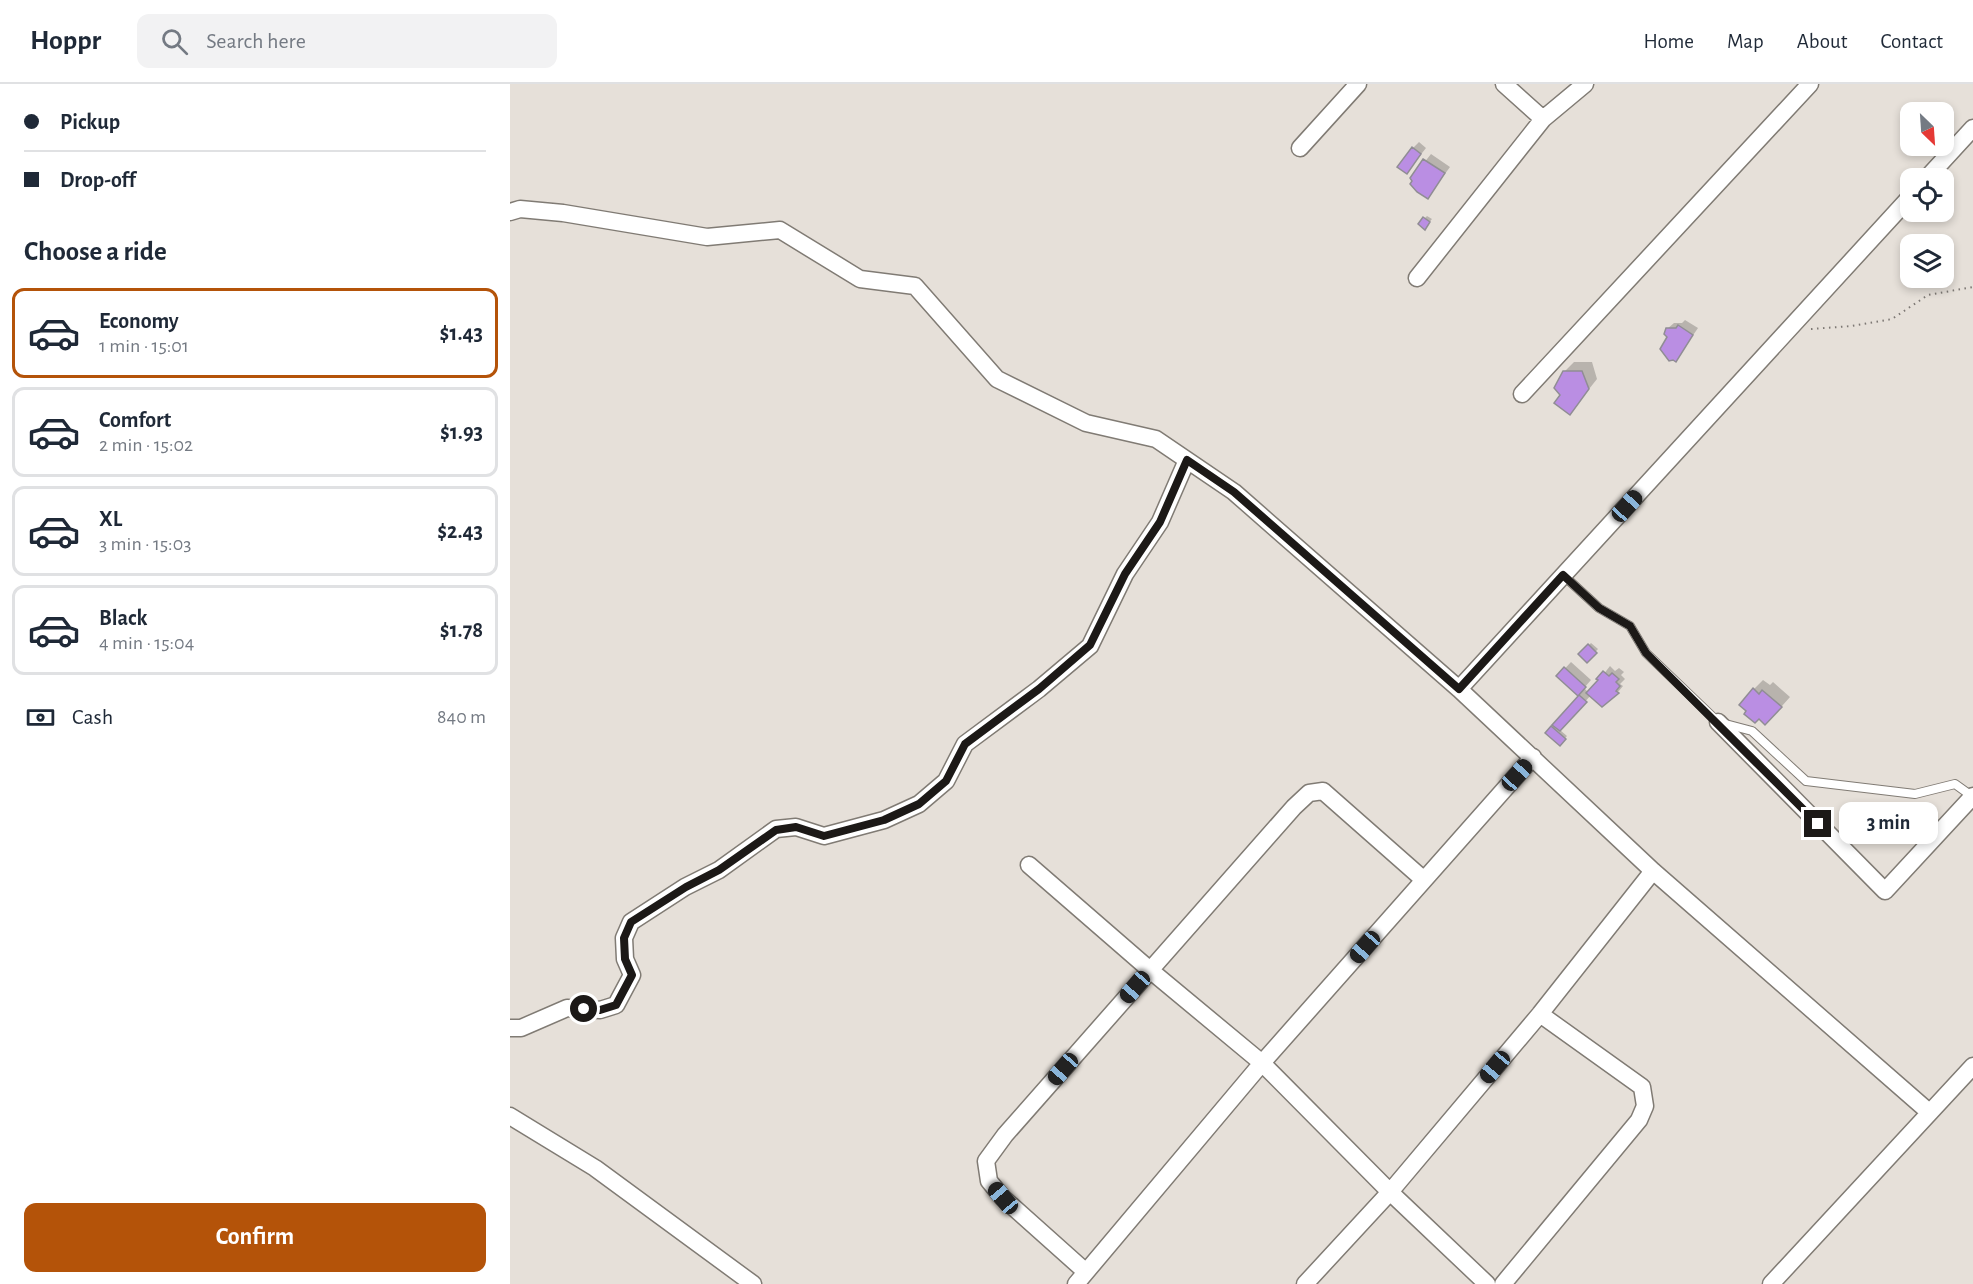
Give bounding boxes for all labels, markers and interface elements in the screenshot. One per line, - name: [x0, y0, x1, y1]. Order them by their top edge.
- search box: [137, 14, 557, 68]
- icon: search: [158, 25, 191, 58]
- text: Hoppr: [30, 27, 101, 55]
- text: Search here: [206, 30, 306, 52]
- text: Home: [1643, 31, 1694, 52]
- text: Map: [1727, 31, 1764, 52]
- text: About: [1797, 31, 1847, 52]
- text: Contact: [1880, 31, 1943, 52]
- north arrow: [1900, 102, 1954, 156]
- map controls: [1900, 102, 1954, 288]
- text: Pickup: [60, 111, 120, 133]
- button: locate: [1900, 168, 1954, 222]
- text: Drop-off: [60, 169, 136, 191]
- button: layers: [1900, 234, 1954, 288]
- text: Choose a ride: [24, 238, 167, 265]
- icon: car: [27, 306, 81, 360]
- text: Economy: [99, 310, 179, 332]
- text: $1.43: [440, 322, 483, 344]
- text: 1 min · 15:01: [99, 336, 189, 356]
- icon: car: [27, 405, 81, 459]
- text: Comfort: [99, 409, 171, 431]
- text: $1.93: [440, 421, 483, 443]
- text: 2 min · 15:02: [99, 435, 193, 455]
- car: [1608, 487, 1646, 525]
- icon: car: [27, 504, 81, 558]
- text: XL: [99, 508, 122, 530]
- text: $2.43: [437, 520, 483, 542]
- text: 3 min · 15:03: [99, 534, 192, 554]
- icon: car: [27, 603, 81, 657]
- text: Black: [99, 607, 147, 629]
- text: $1.78: [440, 619, 483, 641]
- text: 4 min · 15:04: [99, 633, 194, 653]
- icon: cash: [24, 701, 57, 734]
- text: Cash: [72, 706, 113, 728]
- text: 840 m: [437, 707, 486, 727]
- car: [1498, 756, 1536, 794]
- callout: 3 min: [1839, 803, 1938, 845]
- route end: [1804, 810, 1831, 837]
- text: 3 min: [1867, 813, 1910, 833]
- car: [1346, 928, 1384, 966]
- car: [1116, 968, 1154, 1006]
- route start: [570, 995, 597, 1022]
- car: [1477, 1047, 1513, 1087]
- car: [1044, 1050, 1082, 1088]
- car: [985, 1178, 1021, 1218]
- button: Confirm: [24, 1203, 486, 1272]

